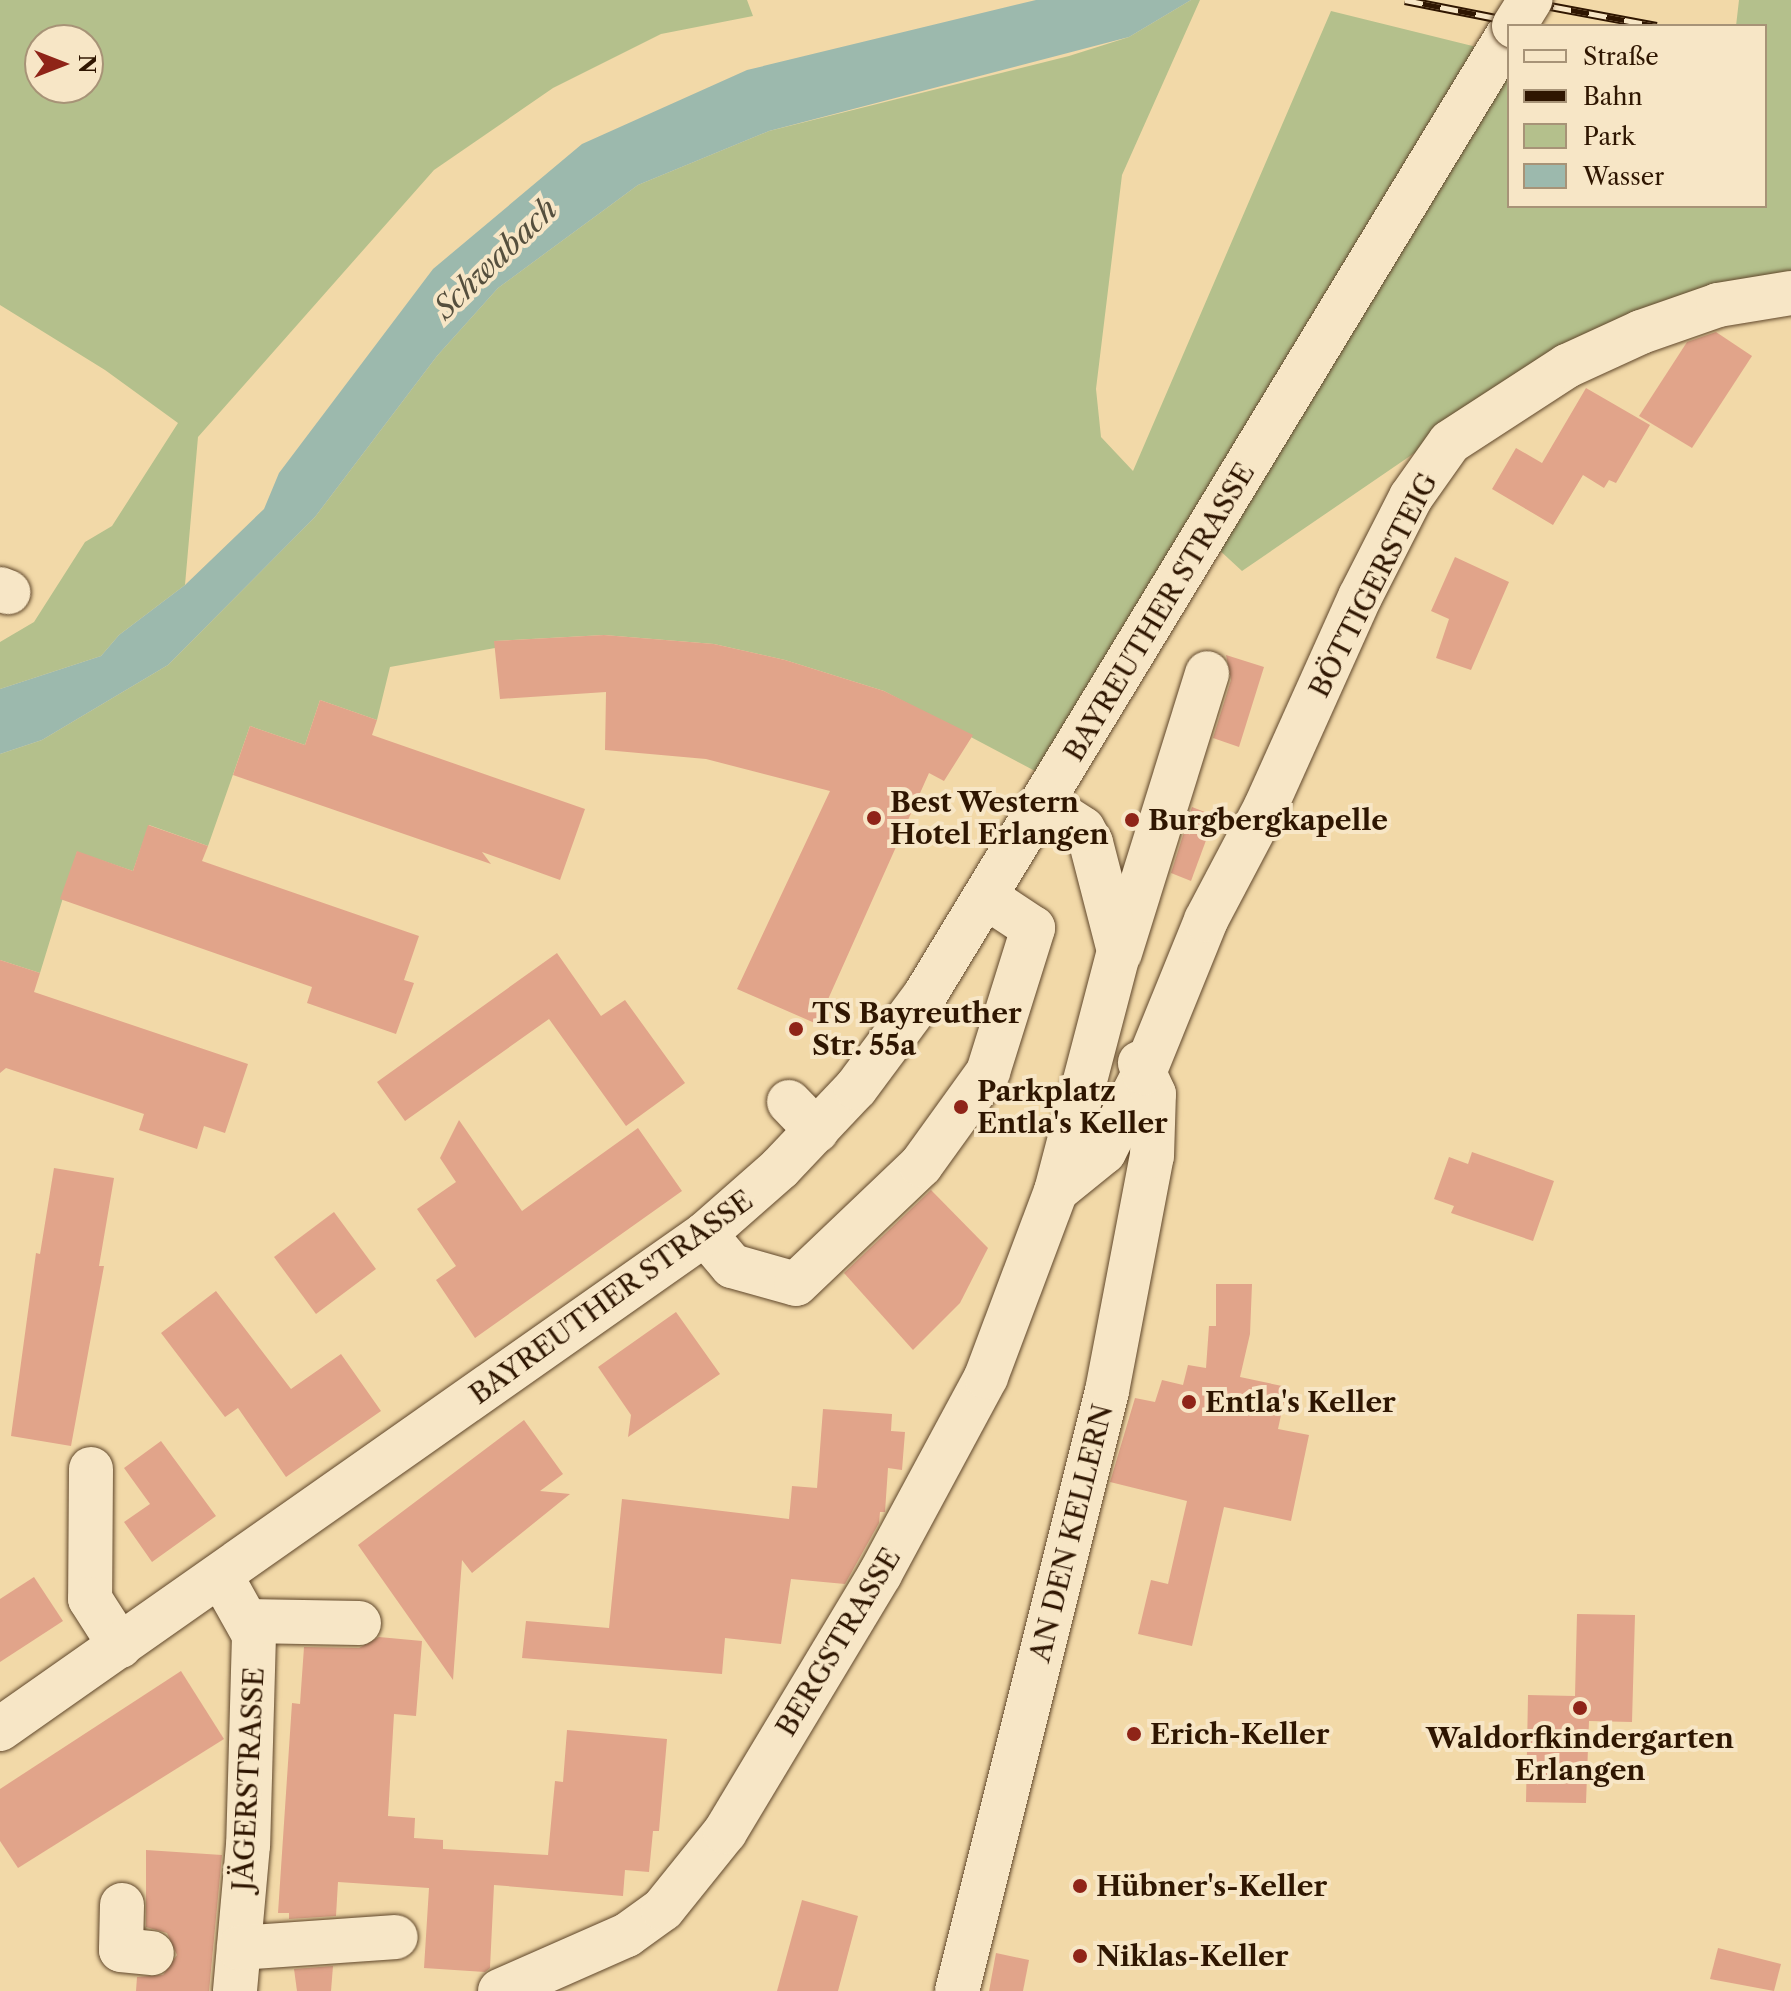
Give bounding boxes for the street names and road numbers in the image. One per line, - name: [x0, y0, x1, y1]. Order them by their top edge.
- street label: BAYREUTHER STRASSE: [1056, 456, 1262, 768]
- street label: BÖTTIGERSTEIG: [1302, 467, 1444, 703]
- street label: BAYREUTHER STRASSE: [462, 1183, 760, 1411]
- street label: AN DEN KELLERN: [1023, 1401, 1119, 1665]
- street label: BERGSTRASSE: [769, 1542, 907, 1742]
- street label: JÄGERSTRASSE: [225, 1666, 271, 1892]

